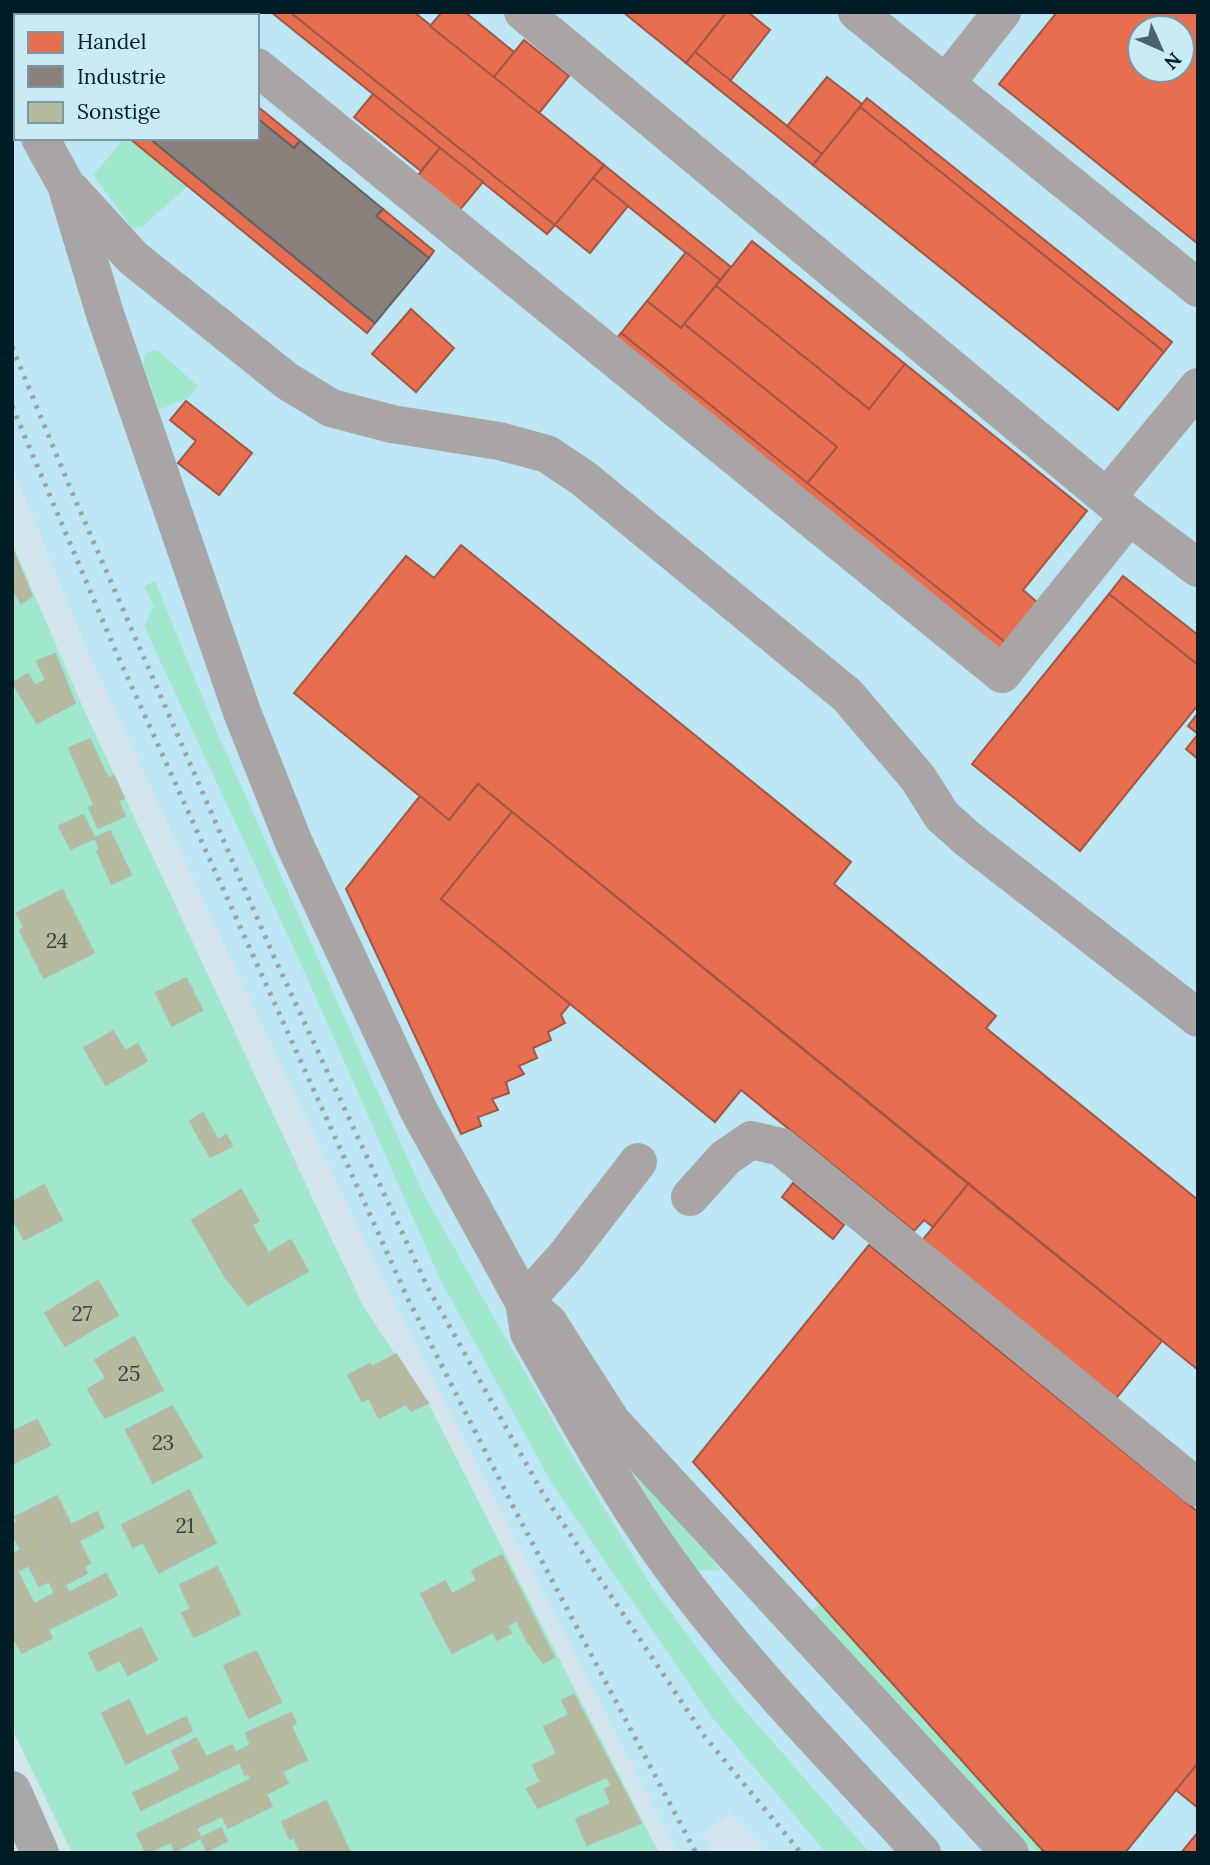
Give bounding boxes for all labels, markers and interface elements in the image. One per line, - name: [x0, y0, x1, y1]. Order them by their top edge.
- legend: [14, 14, 259, 140]
- north arrow: [1126, 14, 1196, 84]
- text: Handel: [77, 28, 146, 55]
- text: N: [1159, 47, 1187, 75]
- text: Industrie: [77, 63, 166, 90]
- text: Sonstige: [77, 98, 161, 125]
- house number: 24: [46, 927, 68, 954]
- house number: 27: [72, 1300, 93, 1327]
- house number: 25: [118, 1360, 140, 1387]
- house number: 23: [152, 1429, 174, 1456]
- house number: 21: [176, 1512, 194, 1539]

